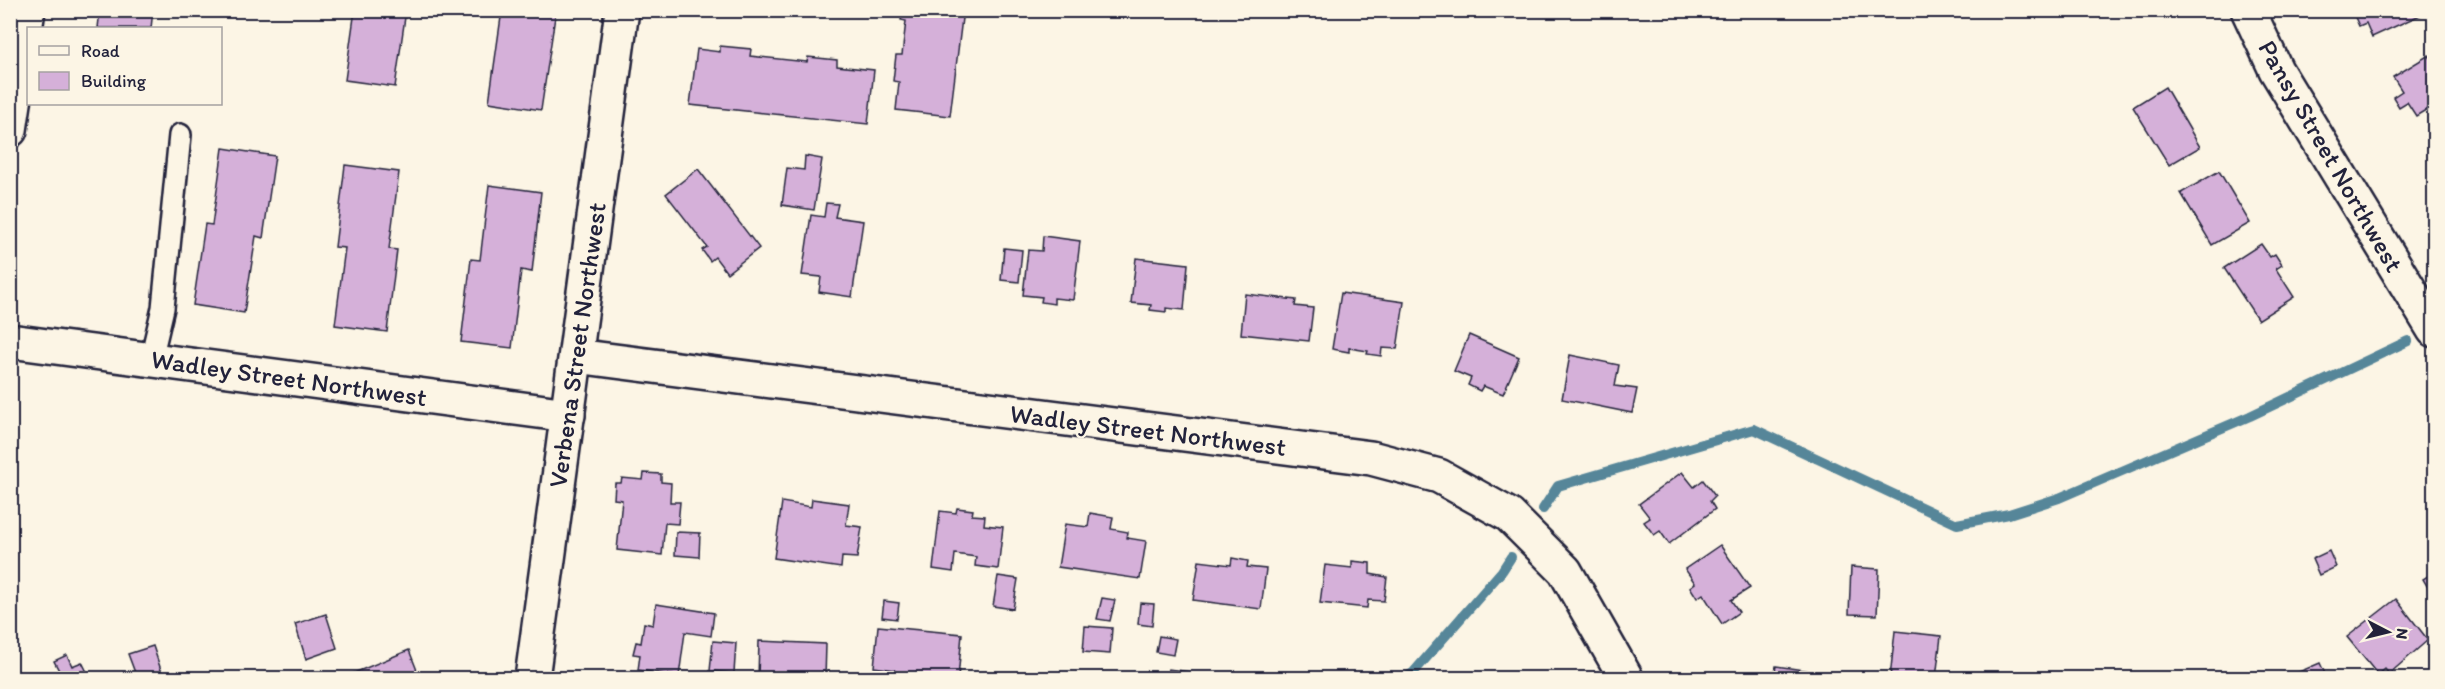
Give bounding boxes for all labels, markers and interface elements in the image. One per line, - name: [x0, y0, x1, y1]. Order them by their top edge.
- legend: [27, 27, 222, 105]
- street label: Pansy Street Northwest: [2251, 34, 2411, 278]
- text: Road: [81, 40, 120, 62]
- text: Building: [81, 70, 147, 92]
- street label: Verbena Street Northwest: [541, 200, 613, 490]
- street label: Wadley Street Northwest: [149, 343, 429, 413]
- street label: Wadley Street Northwest: [1008, 397, 1288, 463]
- north arrow: [2358, 602, 2418, 662]
- text: N: [2392, 627, 2412, 640]

